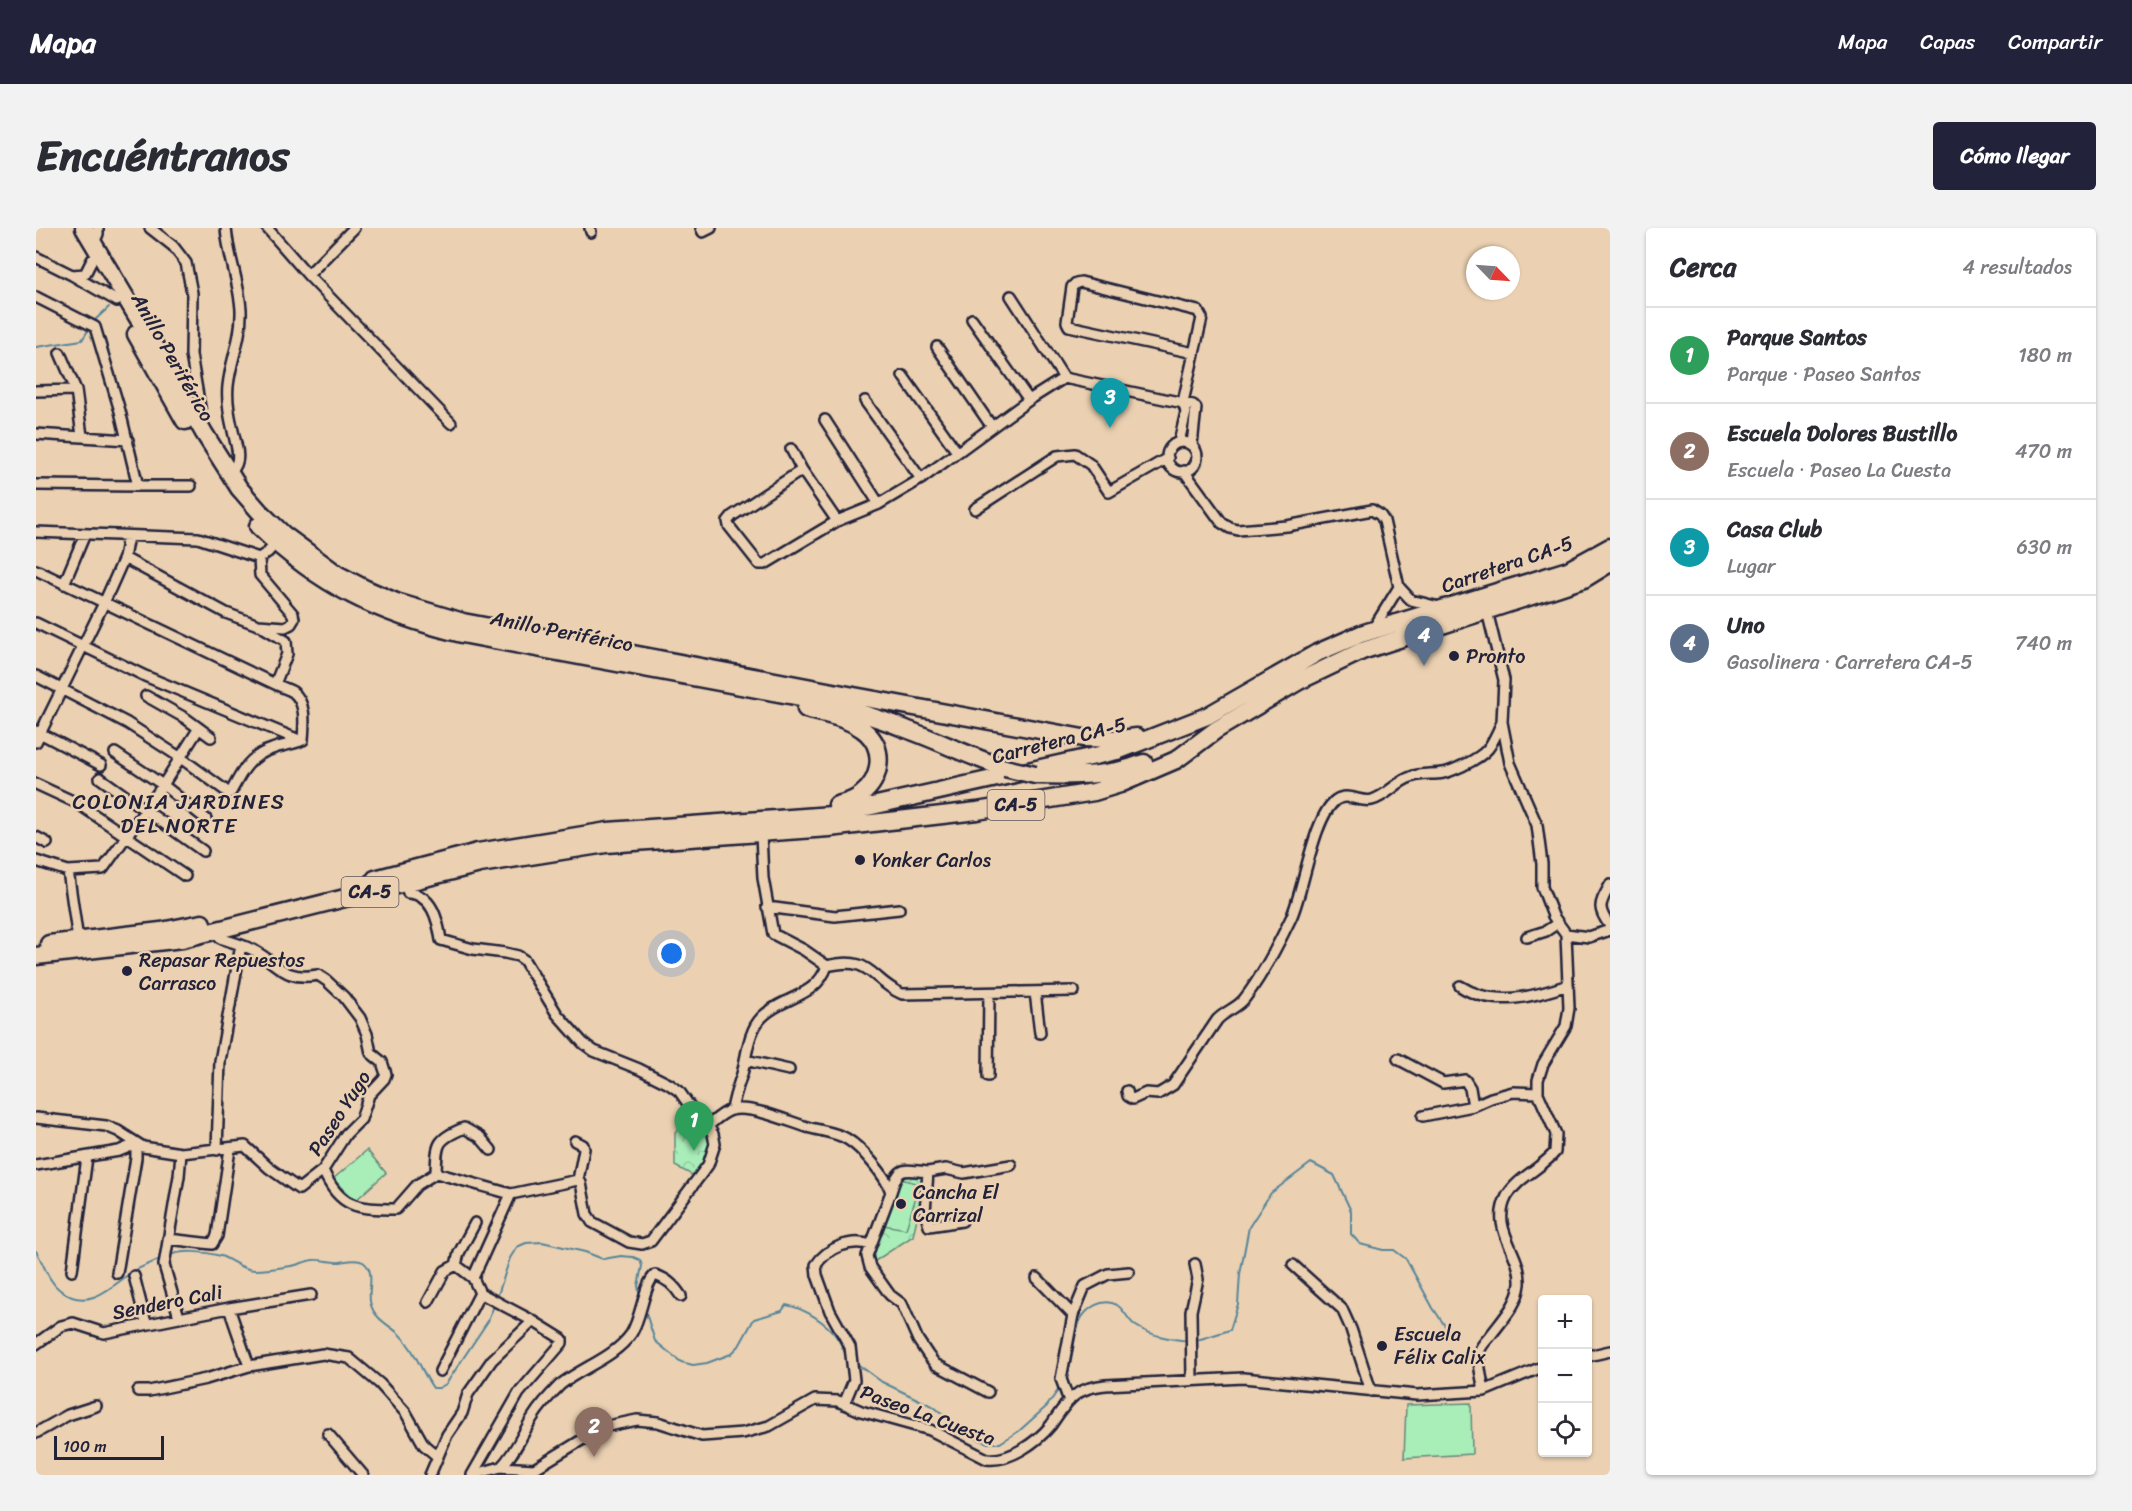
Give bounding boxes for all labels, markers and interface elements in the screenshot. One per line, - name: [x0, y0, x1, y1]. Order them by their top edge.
- text: Mapa: [30, 18, 96, 67]
- text: Mapa: [1838, 23, 1887, 61]
- text: Capas: [1920, 23, 1975, 61]
- text: Compartir: [2008, 23, 2102, 61]
- text: Encuéntranos: [36, 119, 289, 193]
- button: Cómo llegar: [1933, 122, 2096, 190]
- text: Cerca: [1670, 244, 1736, 290]
- north arrow: [1466, 246, 1520, 300]
- text: 4 resultados: [1963, 250, 2072, 285]
- street label: Anillo Periférico: [121, 285, 224, 429]
- text: Parque Santos: [1727, 318, 1867, 357]
- text: 1: [1685, 338, 1694, 373]
- text: 180 m: [2018, 338, 2072, 373]
- text: Parque · Paseo Santos: [1727, 357, 1921, 392]
- pin: 3: [1090, 378, 1130, 428]
- text: Escuela Dolores Bustillo: [1727, 414, 1958, 453]
- text: 2: [1684, 434, 1695, 469]
- text: 470 m: [2015, 434, 2072, 469]
- text: Escuela · Paseo La Cuesta: [1727, 453, 1951, 488]
- text: Casa Club: [1727, 510, 1822, 549]
- street label: Carretera CA-5: [1436, 526, 1578, 603]
- text: 3: [1684, 530, 1695, 565]
- text: 630 m: [2016, 530, 2072, 565]
- text: Lugar: [1727, 549, 1775, 584]
- street label: Anillo Periférico: [487, 600, 636, 662]
- text: Uno: [1727, 606, 1765, 645]
- pin: 4: [1404, 616, 1444, 666]
- text: 4: [1683, 626, 1696, 661]
- text: 740 m: [2015, 626, 2072, 661]
- place label: Pronto: [1466, 639, 1526, 674]
- text: Gasolinera · Carretera CA-5: [1727, 645, 1973, 680]
- marker: Pronto: [1447, 649, 1461, 663]
- street label: Carretera CA-5: [988, 707, 1130, 774]
- district label: COLONIA JARDINES DEL NORTE: [73, 783, 285, 845]
- road number: CA-5: [988, 790, 1044, 820]
- place label: Yonker Carlos: [872, 843, 992, 878]
- marker: Yonker Carlos: [853, 853, 867, 867]
- road number: CA-5: [342, 877, 398, 907]
- your location: [657, 939, 686, 968]
- place label: Repasar Repuestos Carrasco: [139, 943, 305, 1001]
- marker: Repasar Repuestos Carrasco: [120, 964, 134, 978]
- street label: Paseo Yugo: [298, 1063, 380, 1163]
- pin: 1: [674, 1102, 714, 1151]
- place label: Cancha El Carrizal: [913, 1175, 1000, 1233]
- marker: Cancha El Carrizal: [894, 1197, 908, 1211]
- street label: Sendero Cali: [109, 1274, 227, 1330]
- map controls: [1538, 1295, 1592, 1457]
- button: +: [1538, 1295, 1592, 1349]
- place label: Escuela Félix Calix: [1394, 1317, 1487, 1375]
- marker: Escuela Félix Calix: [1375, 1339, 1389, 1353]
- button: −: [1538, 1349, 1592, 1403]
- street label: Paseo La Cuesta: [855, 1375, 1000, 1456]
- button: locate: [1538, 1403, 1592, 1457]
- pin: 2: [574, 1408, 614, 1457]
- text: 100 m: [63, 1432, 107, 1461]
- scale bar: [54, 1433, 164, 1460]

